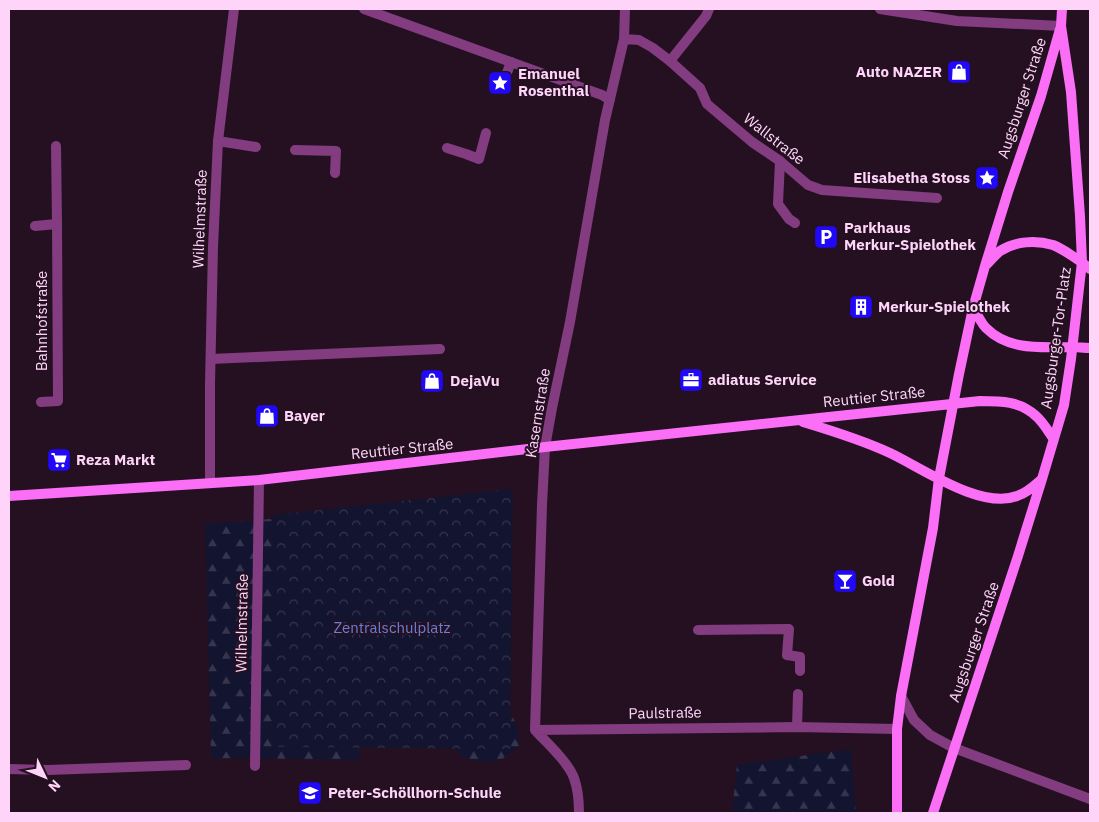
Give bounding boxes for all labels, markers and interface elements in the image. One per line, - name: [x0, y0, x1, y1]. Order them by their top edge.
- street label: Augsburger Straße: [993, 35, 1050, 161]
- shop icon: Auto NAZER: [946, 59, 972, 85]
- place label: Auto NAZER: [856, 62, 942, 81]
- place label: Emanuel Rosenthal: [518, 64, 589, 100]
- place icon: Emanuel Rosenthal: [487, 70, 513, 96]
- street label: Wallstraße: [740, 109, 809, 169]
- place icon: Elisabetha Stoss: [974, 165, 1000, 191]
- place label: Elisabetha Stoss: [853, 168, 970, 187]
- street label: Wilhelmstraße: [188, 169, 211, 269]
- place label: Parkhaus Merkur-Spielothek: [844, 218, 976, 254]
- parking icon: Parkhaus Merkur-Spielothek: [813, 224, 839, 250]
- street label: Augsburger-Tor-Platz: [1036, 266, 1075, 410]
- street label: Bahnhofstraße: [32, 271, 51, 371]
- building icon: Merkur-Spielothek: [848, 294, 874, 320]
- place label: Merkur-Spielothek: [878, 297, 1010, 316]
- street label: Kasernstraße: [521, 367, 554, 459]
- office icon: adiatus Service: [678, 367, 704, 393]
- shop icon: DejaVu: [419, 368, 445, 394]
- place label: adiatus Service: [708, 370, 817, 389]
- place label: DejaVu: [450, 371, 500, 390]
- street label: Reuttier Straße: [822, 382, 926, 411]
- shop icon: Bayer: [254, 403, 280, 429]
- place label: Bayer: [284, 406, 325, 425]
- street label: Reuttier Straße: [350, 434, 454, 463]
- supermarket icon: Reza Markt: [46, 447, 72, 473]
- place label: Reza Markt: [76, 450, 155, 469]
- bar icon: Gold: [832, 568, 858, 594]
- place label: Gold: [862, 571, 895, 590]
- street label: Wilhelmstraße: [231, 573, 252, 673]
- street label: Augsburger Straße: [944, 579, 1003, 705]
- park label: Zentralschulplatz: [333, 618, 451, 637]
- street label: Paulstraße: [628, 702, 702, 723]
- north arrow: [20, 752, 70, 802]
- text: N: [44, 776, 65, 796]
- school or university icon: Peter-Schöllhorn-Schule: [297, 780, 323, 806]
- place label: Peter-Schöllhorn-Schule: [328, 783, 502, 802]

